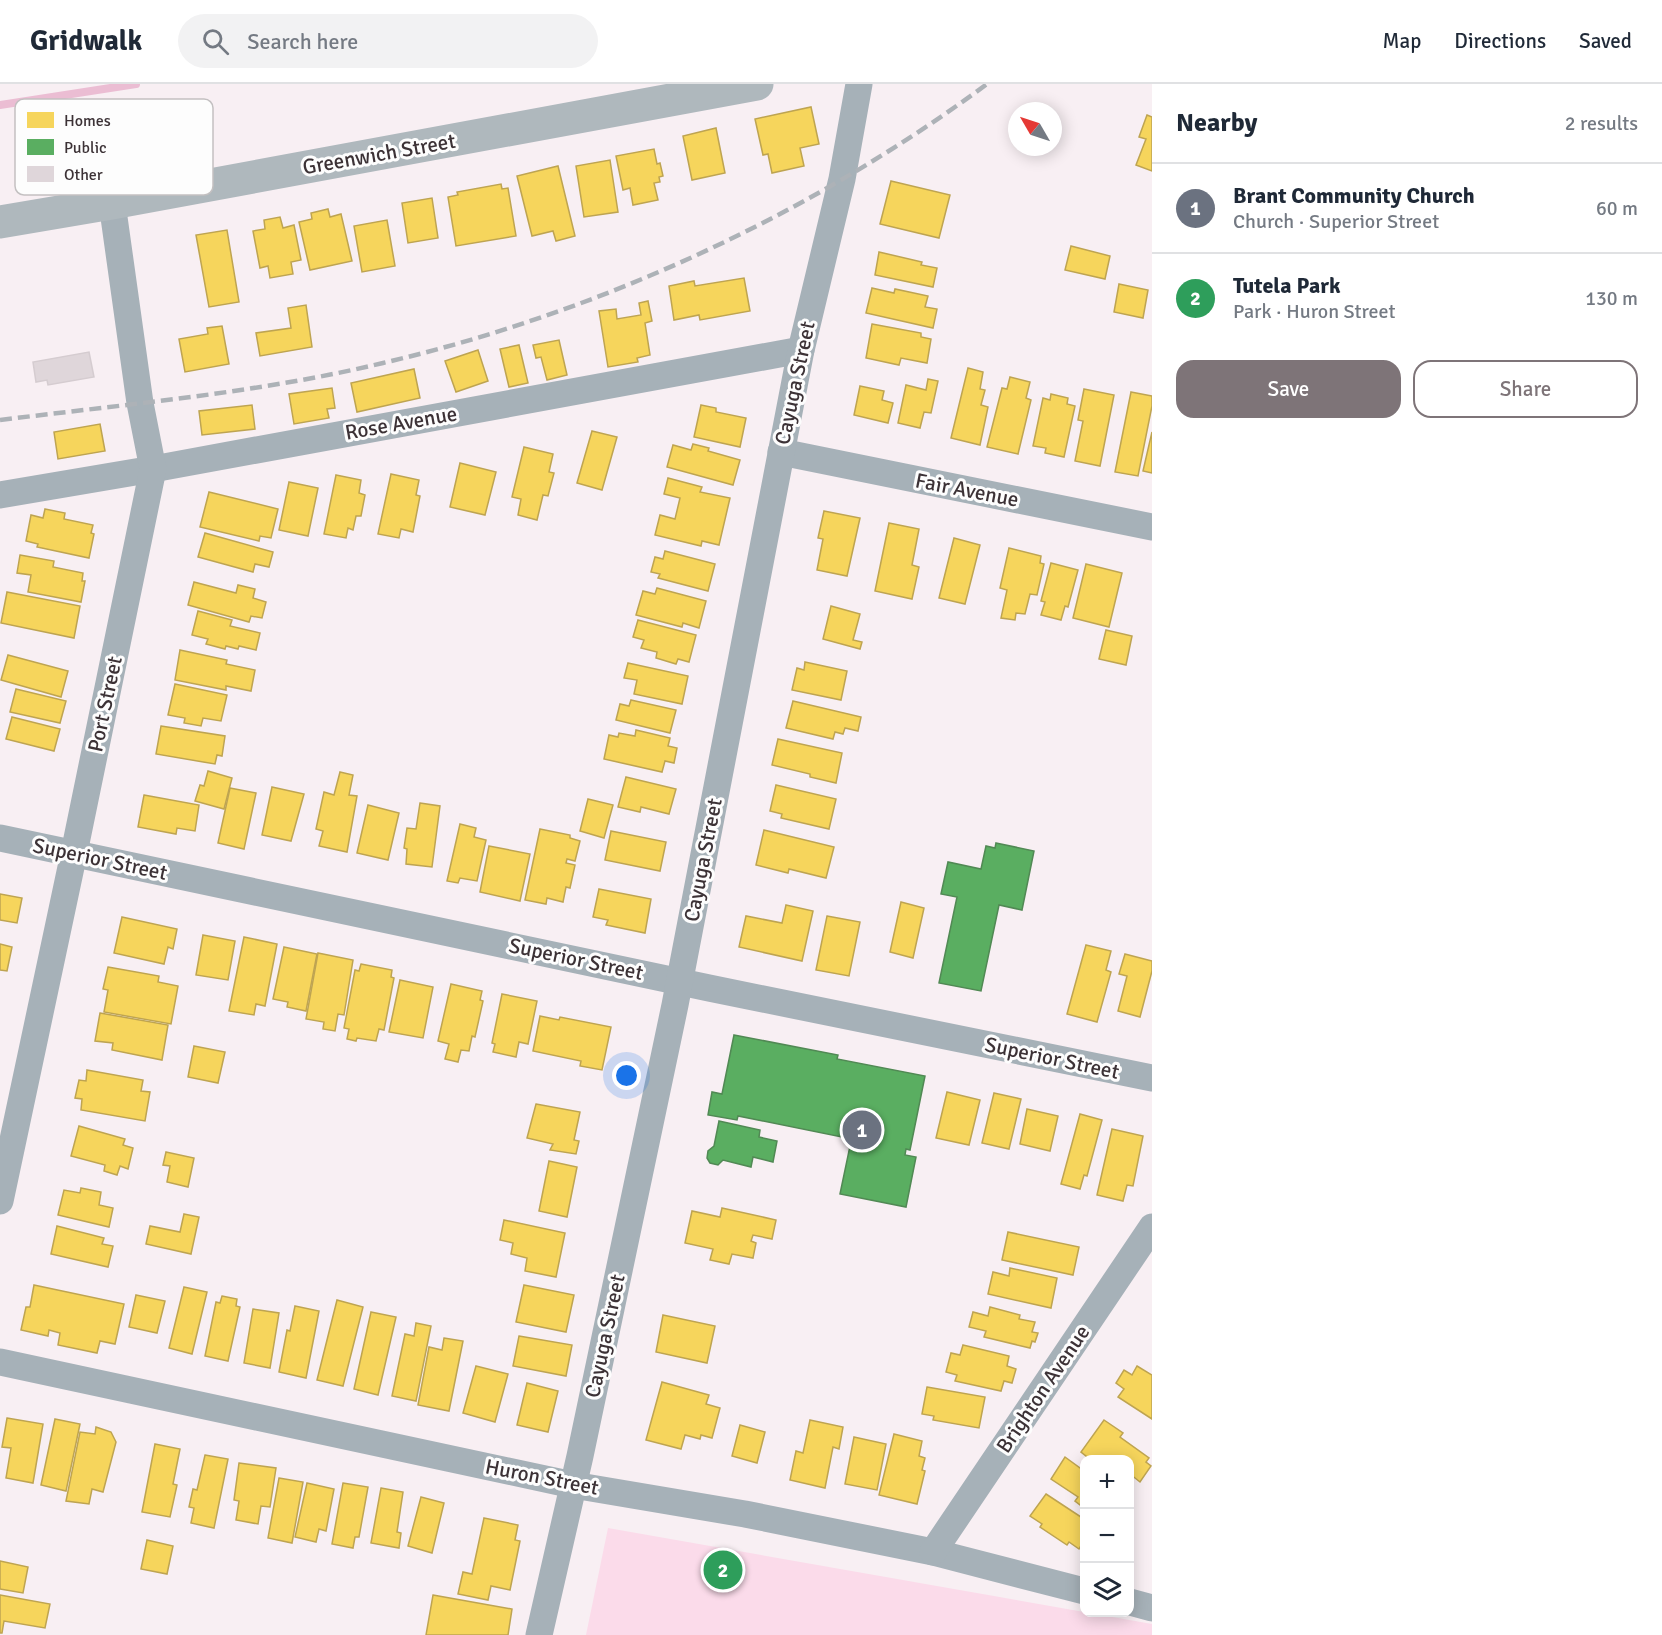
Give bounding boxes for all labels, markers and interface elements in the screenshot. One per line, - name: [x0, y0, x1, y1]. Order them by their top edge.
- search box: [178, 14, 598, 68]
- text: Gridwalk: [30, 24, 142, 58]
- icon: search: [199, 25, 232, 58]
- text: Search here: [247, 28, 358, 55]
- text: Map: [1383, 28, 1421, 54]
- text: Directions: [1454, 28, 1546, 54]
- text: Saved: [1579, 28, 1632, 54]
- legend: [15, 99, 213, 195]
- north arrow: [1008, 102, 1062, 156]
- text: Nearby: [1176, 107, 1257, 139]
- text: Homes: [64, 111, 111, 131]
- text: 2 results: [1565, 111, 1638, 136]
- street label: Greenwich Street: [301, 128, 457, 180]
- text: Public: [64, 138, 107, 158]
- text: Other: [64, 165, 103, 185]
- text: Brant Community Church: [1233, 182, 1475, 209]
- text: 1: [1190, 196, 1201, 221]
- text: 60 m: [1596, 196, 1638, 221]
- text: Church · Superior Street: [1233, 209, 1439, 234]
- text: Tutela Park: [1233, 272, 1340, 299]
- text: 2: [1190, 286, 1201, 311]
- text: 130 m: [1585, 286, 1638, 311]
- text: Park · Huron Street: [1233, 299, 1396, 324]
- street label: Cayuga Street: [769, 319, 821, 447]
- button: Save: [1176, 360, 1401, 418]
- button: Share: [1413, 360, 1638, 418]
- street label: Rose Avenue: [343, 400, 459, 446]
- street label: Fair Avenue: [913, 467, 1021, 513]
- street label: Port Street: [82, 654, 128, 754]
- street label: Cayuga Street: [678, 796, 728, 924]
- street label: Superior Street: [31, 832, 169, 886]
- street label: Superior Street: [507, 932, 645, 986]
- street label: Superior Street: [983, 1031, 1121, 1085]
- your location: [612, 1061, 641, 1090]
- pin: 1: [842, 1108, 882, 1152]
- street label: Cayuga Street: [579, 1272, 631, 1400]
- street label: Brighton Avenue: [991, 1320, 1095, 1458]
- street label: Huron Street: [483, 1453, 601, 1501]
- map controls: [1080, 1455, 1134, 1617]
- button: +: [1080, 1455, 1134, 1509]
- button: −: [1080, 1509, 1134, 1563]
- pin: 2: [704, 1548, 742, 1592]
- button: layers: [1080, 1563, 1134, 1617]

